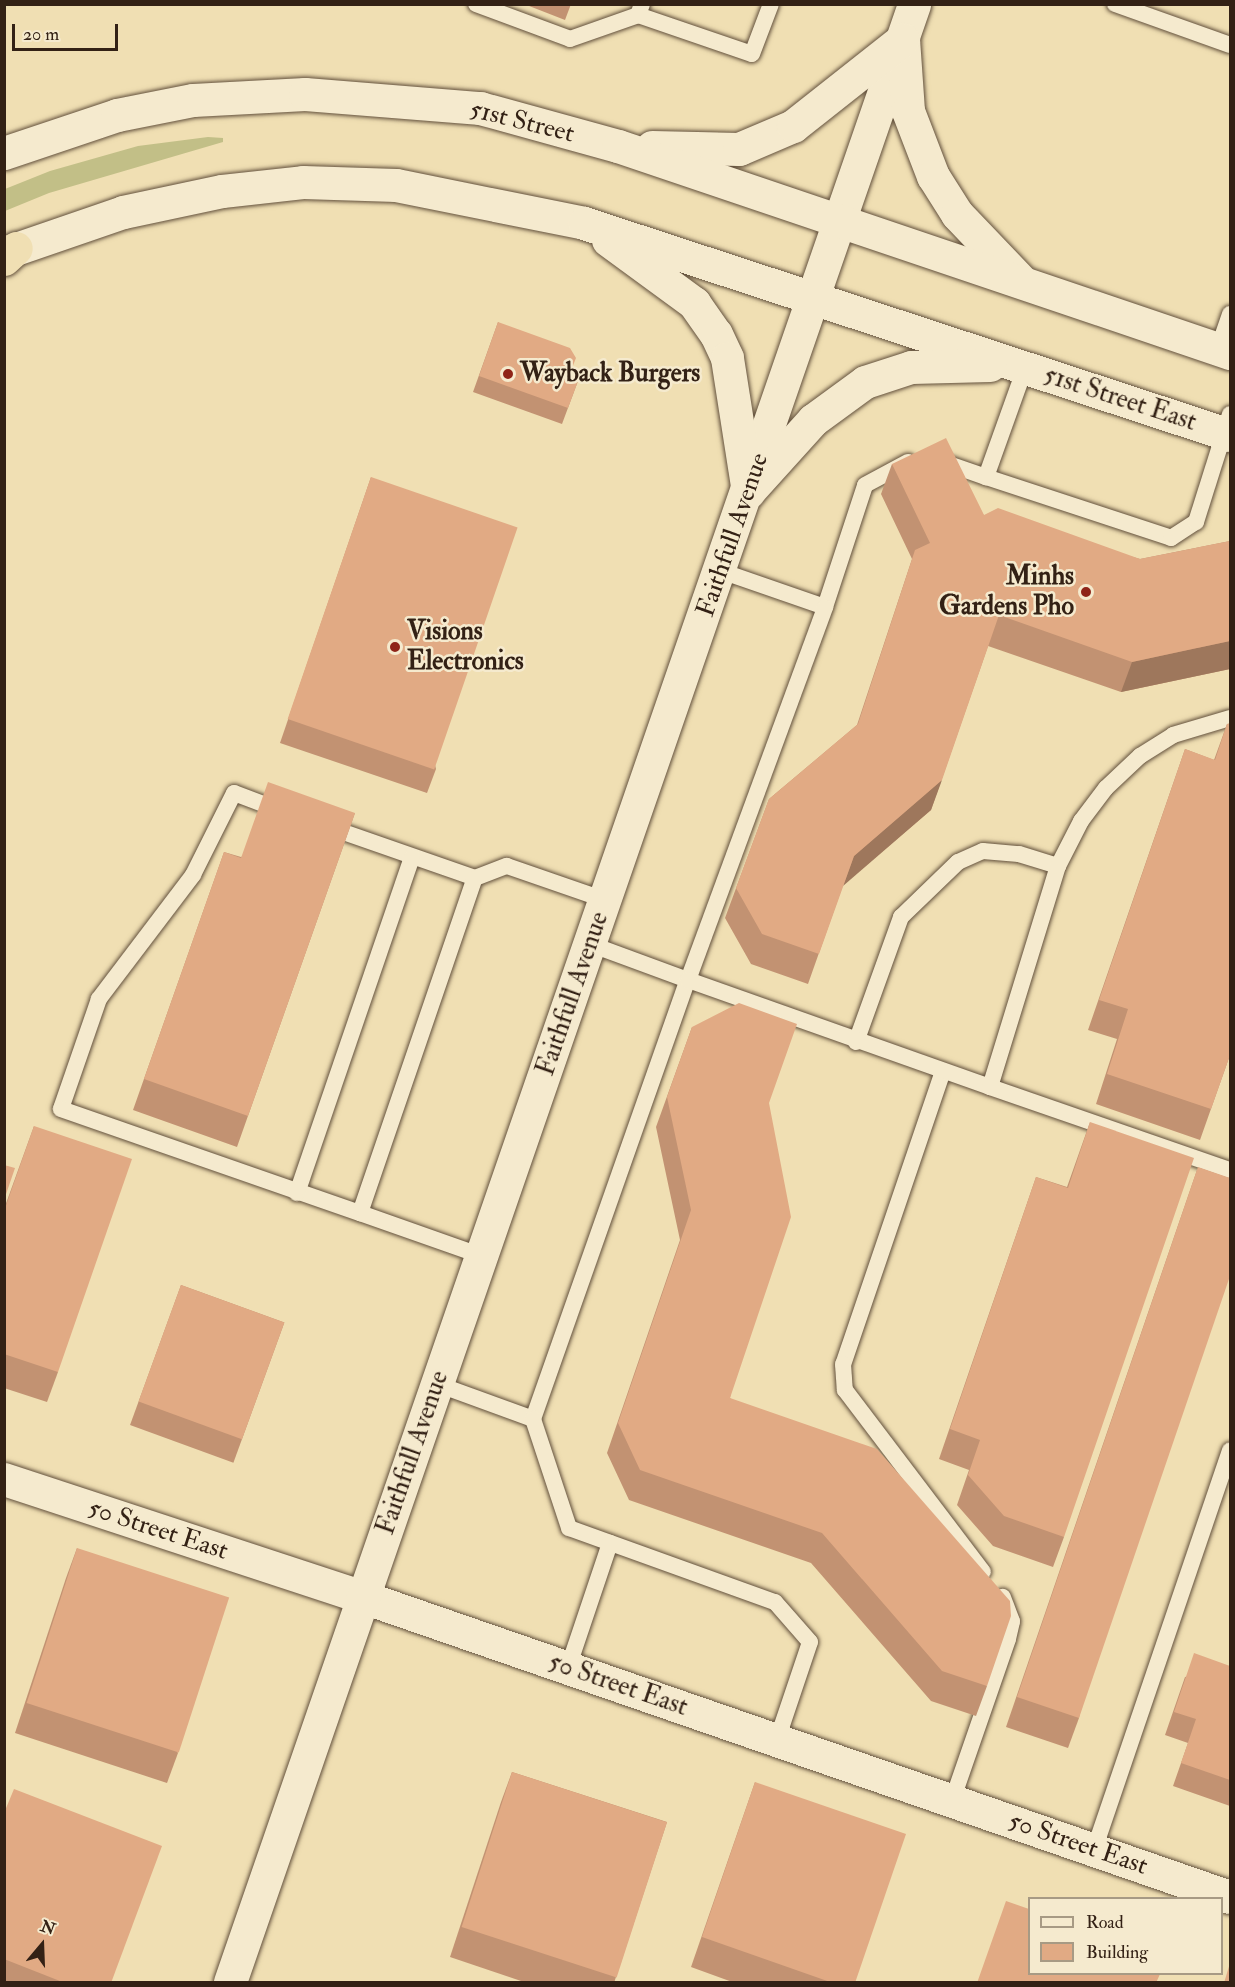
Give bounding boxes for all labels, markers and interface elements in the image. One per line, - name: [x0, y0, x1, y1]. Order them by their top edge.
- scale bar: [15, 12, 122, 50]
- text: 20 m: [23, 23, 59, 46]
- street label: 51st Street: [467, 94, 577, 150]
- place label: Wayback Burgers: [520, 358, 700, 390]
- street label: 51st Street East: [1040, 360, 1200, 438]
- marker: Wayback Burgers: [501, 367, 515, 381]
- street label: Faithfull Avenue: [690, 449, 776, 621]
- place label: Minhs Gardens Pho: [939, 561, 1074, 622]
- marker: Minhs Gardens Pho: [1079, 585, 1093, 599]
- place label: Visions Electronics: [407, 616, 524, 678]
- marker: Visions Electronics: [388, 640, 402, 654]
- street label: Faithfull Avenue: [530, 908, 616, 1080]
- street label: Faithfull Avenue: [370, 1367, 456, 1539]
- street label: 50 Street East: [84, 1493, 232, 1567]
- street label: 50 Street East: [544, 1647, 692, 1723]
- street label: 50 Street East: [1004, 1806, 1152, 1882]
- legend: [1028, 1897, 1223, 1975]
- text: Road: [1086, 1911, 1124, 1934]
- north arrow: [12, 1915, 72, 1975]
- text: N: [38, 1916, 58, 1940]
- text: Building: [1086, 1941, 1148, 1964]

